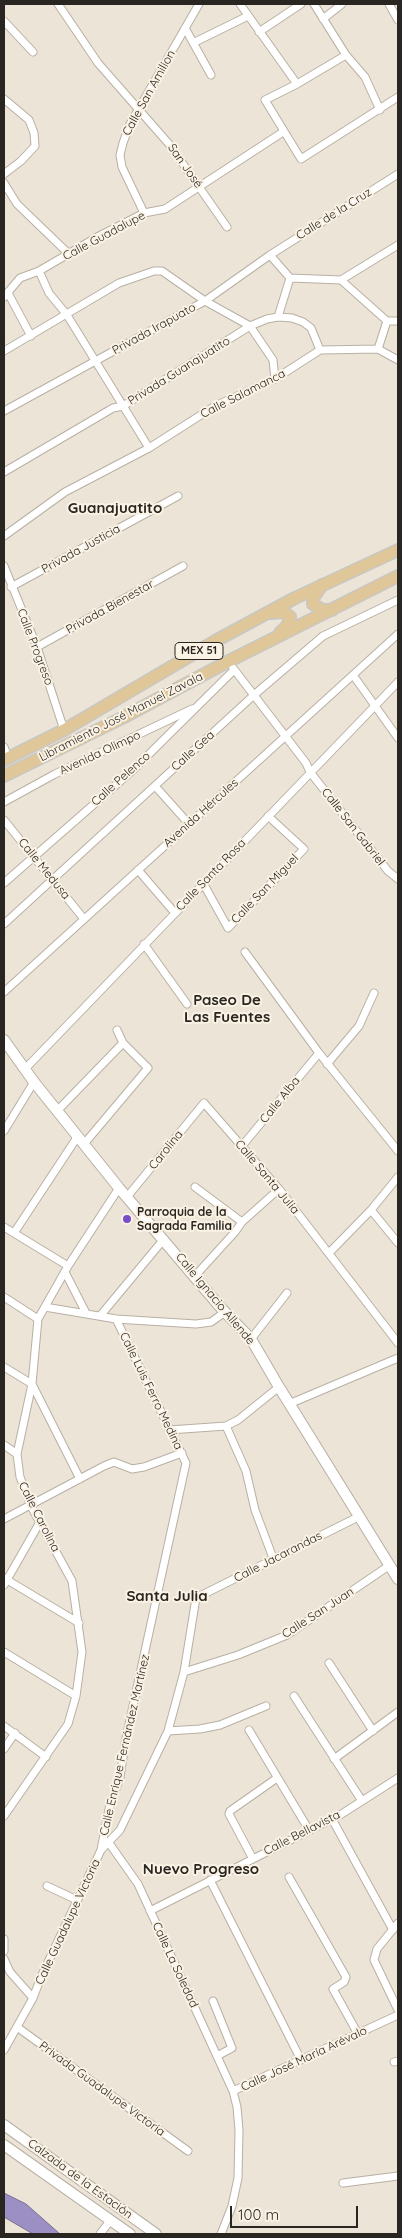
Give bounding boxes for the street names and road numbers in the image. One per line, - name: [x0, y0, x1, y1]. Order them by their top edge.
- street label: Calle San Amilion: [120, 48, 178, 138]
- street label: San José: [165, 141, 205, 191]
- street label: Calle de la Cruz: [294, 185, 374, 243]
- street label: Calle Guadalupe: [60, 208, 148, 264]
- street label: Privada Irapuato: [110, 300, 198, 358]
- street label: Privada Guanajuatito: [125, 334, 233, 408]
- street label: Calle Salamanca: [198, 366, 288, 422]
- street label: Privada Justicia: [39, 521, 123, 577]
- street label: Privada Bienestar: [64, 577, 156, 637]
- street label: Calle Progreso: [14, 607, 56, 687]
- road number: MEX 51: [175, 642, 223, 659]
- street label: Libramiento José Manuel Zavala: [37, 669, 205, 765]
- street label: Avenida Olimpo: [57, 728, 143, 778]
- street label: Calle Gea: [168, 728, 218, 774]
- street label: Calle Pelenco: [89, 749, 153, 809]
- street label: Avenida Hércules: [161, 776, 241, 850]
- street label: Calle San Gabriel: [318, 785, 388, 869]
- street label: Calle Medusa: [15, 835, 73, 903]
- street label: Calle Santa Rosa: [173, 836, 249, 914]
- street label: Calle San Miguel: [228, 851, 302, 927]
- street label: Calle Alba: [257, 1074, 303, 1126]
- street label: Carolina: [146, 1127, 186, 1173]
- street label: Calle Santa Julia: [232, 1137, 302, 1217]
- street label: Calle Ignacio Allende: [172, 1250, 258, 1348]
- street label: Calle Luis Ferro Medina: [116, 1330, 186, 1452]
- street label: Calle Carolina: [15, 1480, 63, 1554]
- street label: Calle Jacarandas: [231, 1529, 325, 1585]
- street label: Calle San Juan: [279, 1584, 357, 1642]
- street label: Calle Enrique Fernández Martínez: [97, 1653, 153, 1837]
- street label: Calle Bellavista: [261, 1808, 343, 1858]
- street label: Calle Guadalupe Victoria: [33, 1857, 103, 1987]
- street label: Calle La Soledad: [149, 1920, 201, 2010]
- street label: Calle José María Arévalo: [239, 2023, 369, 2095]
- street label: Privada Guadalupe Victoria: [36, 2038, 168, 2140]
- street label: Calzada de la Estación: [25, 2136, 135, 2222]

